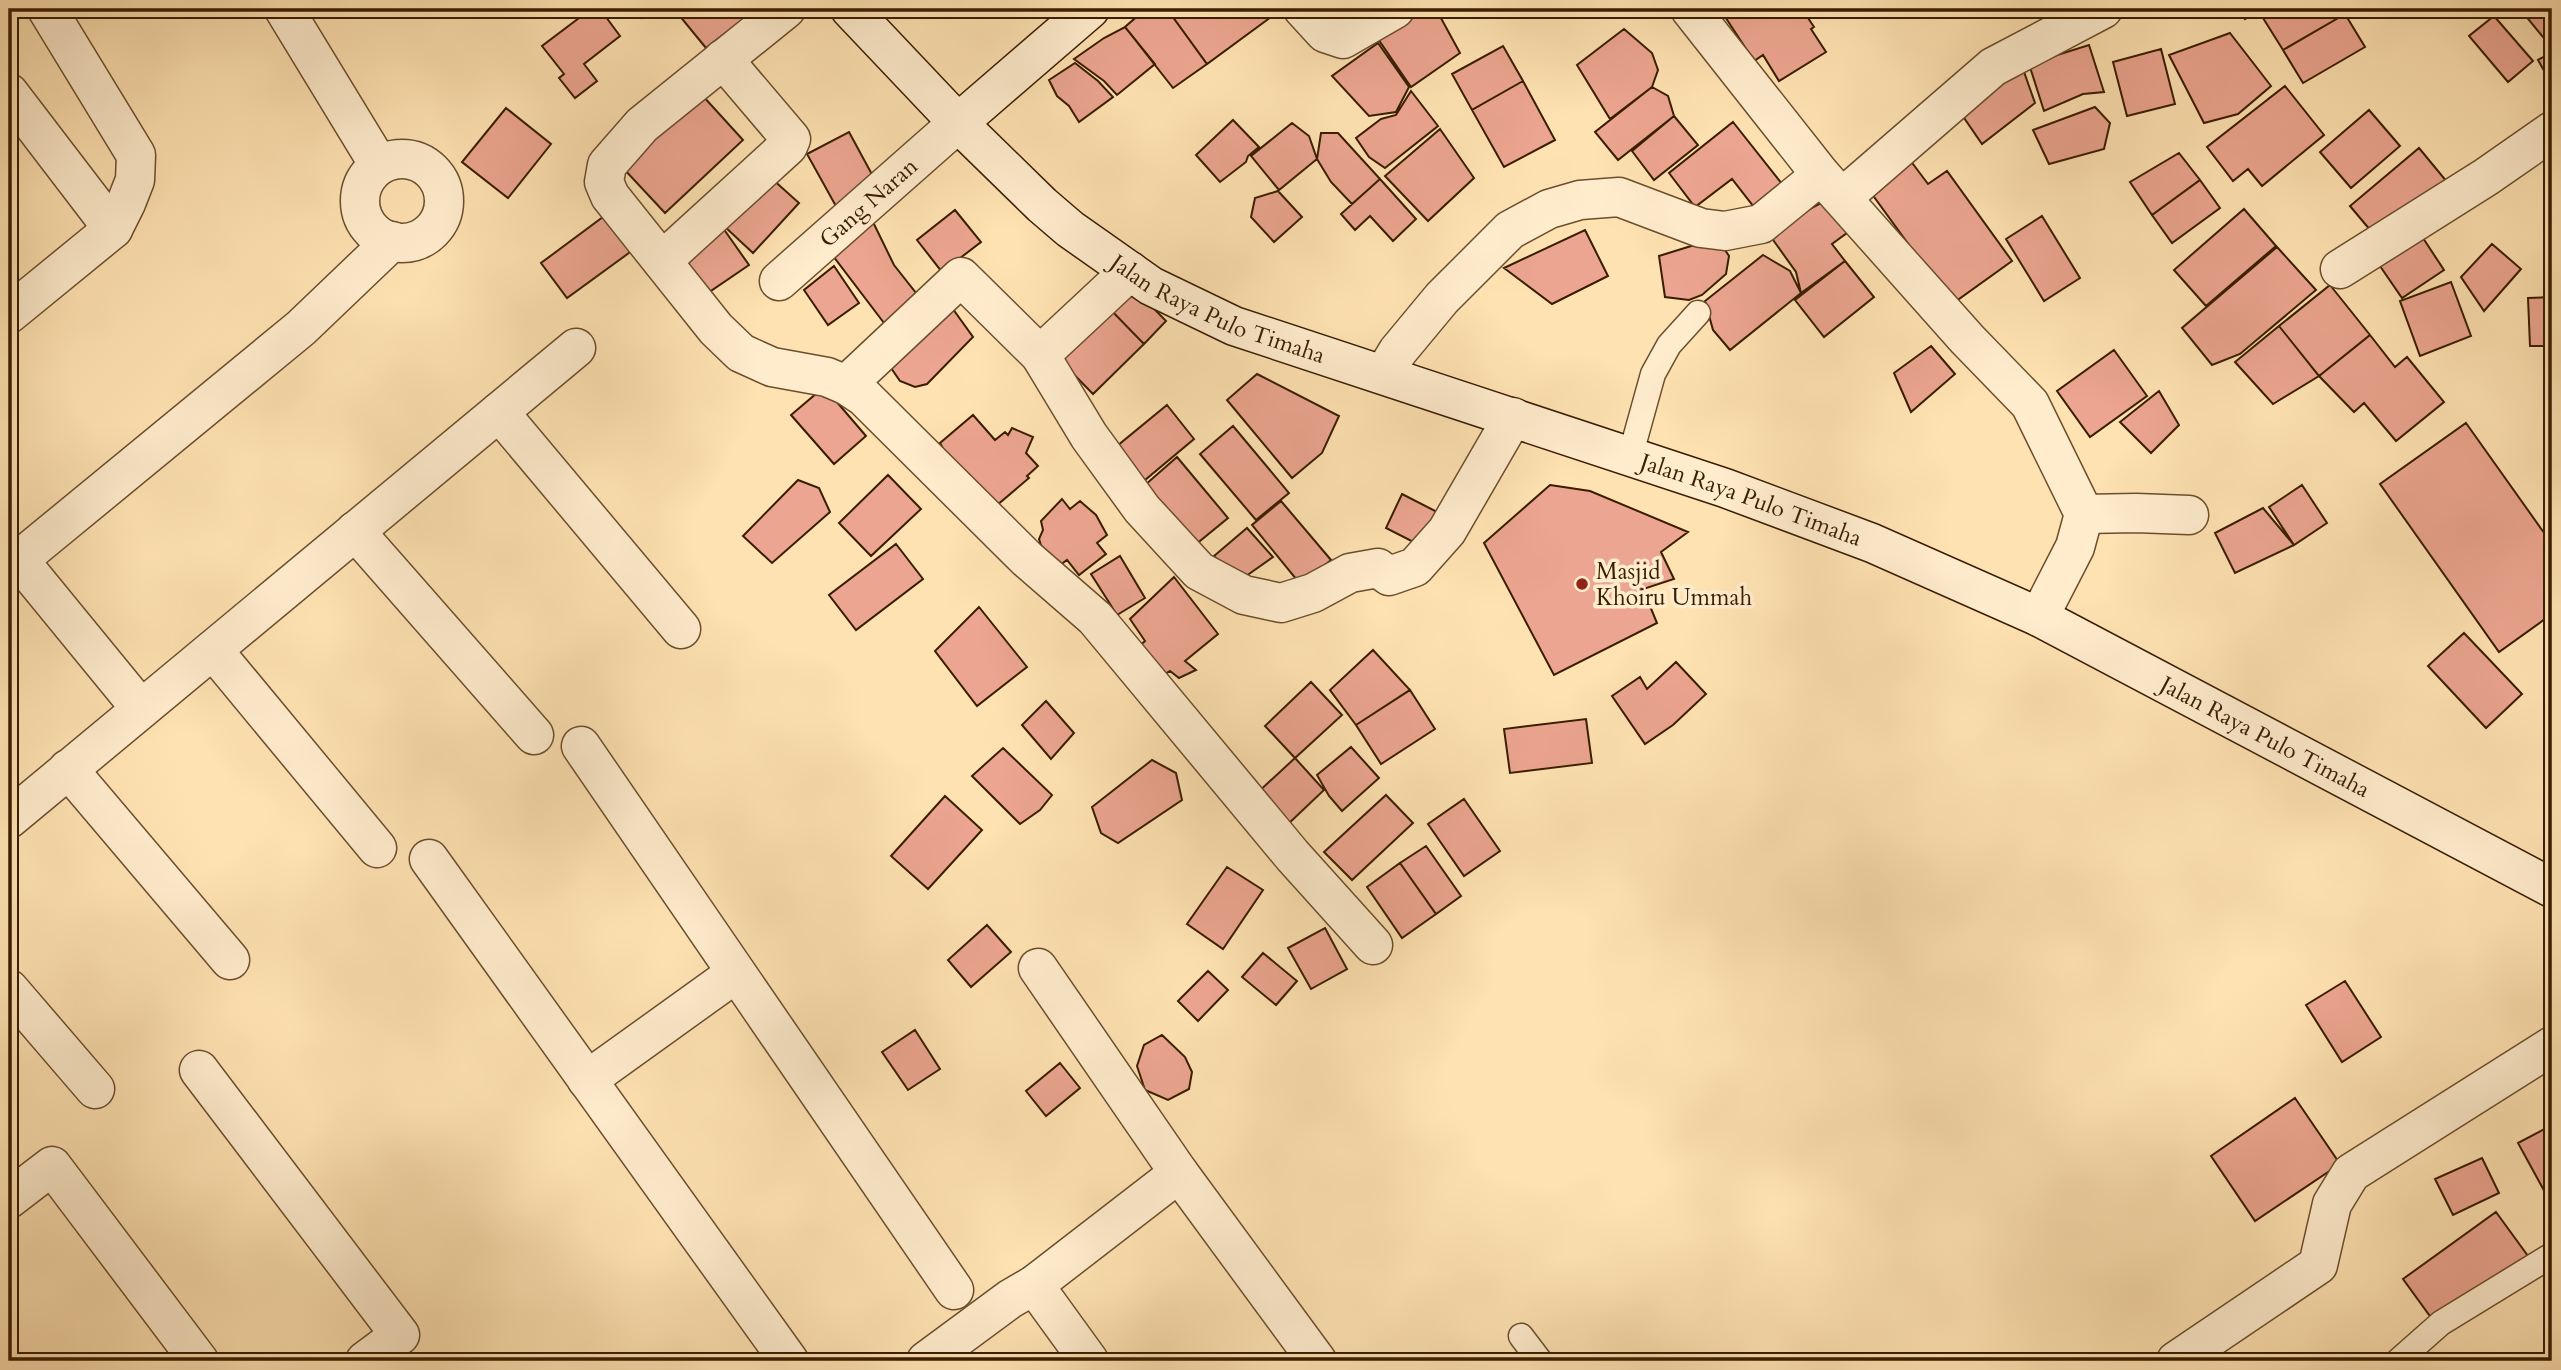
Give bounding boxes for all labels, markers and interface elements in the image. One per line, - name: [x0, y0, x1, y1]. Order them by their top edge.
- street label: Gang Naran: [813, 151, 924, 254]
- street label: Jalan Raya Pulo Timaha: [1102, 246, 1329, 371]
- street label: Jalan Raya Pulo Timaha: [1634, 445, 1866, 554]
- place label: Masjid Khoiru Ummah: [1596, 556, 1752, 613]
- marker: Masjid Khoiru Ummah: [1574, 576, 1590, 592]
- street label: Jalan Raya Pulo Timaha: [2152, 667, 2375, 805]

